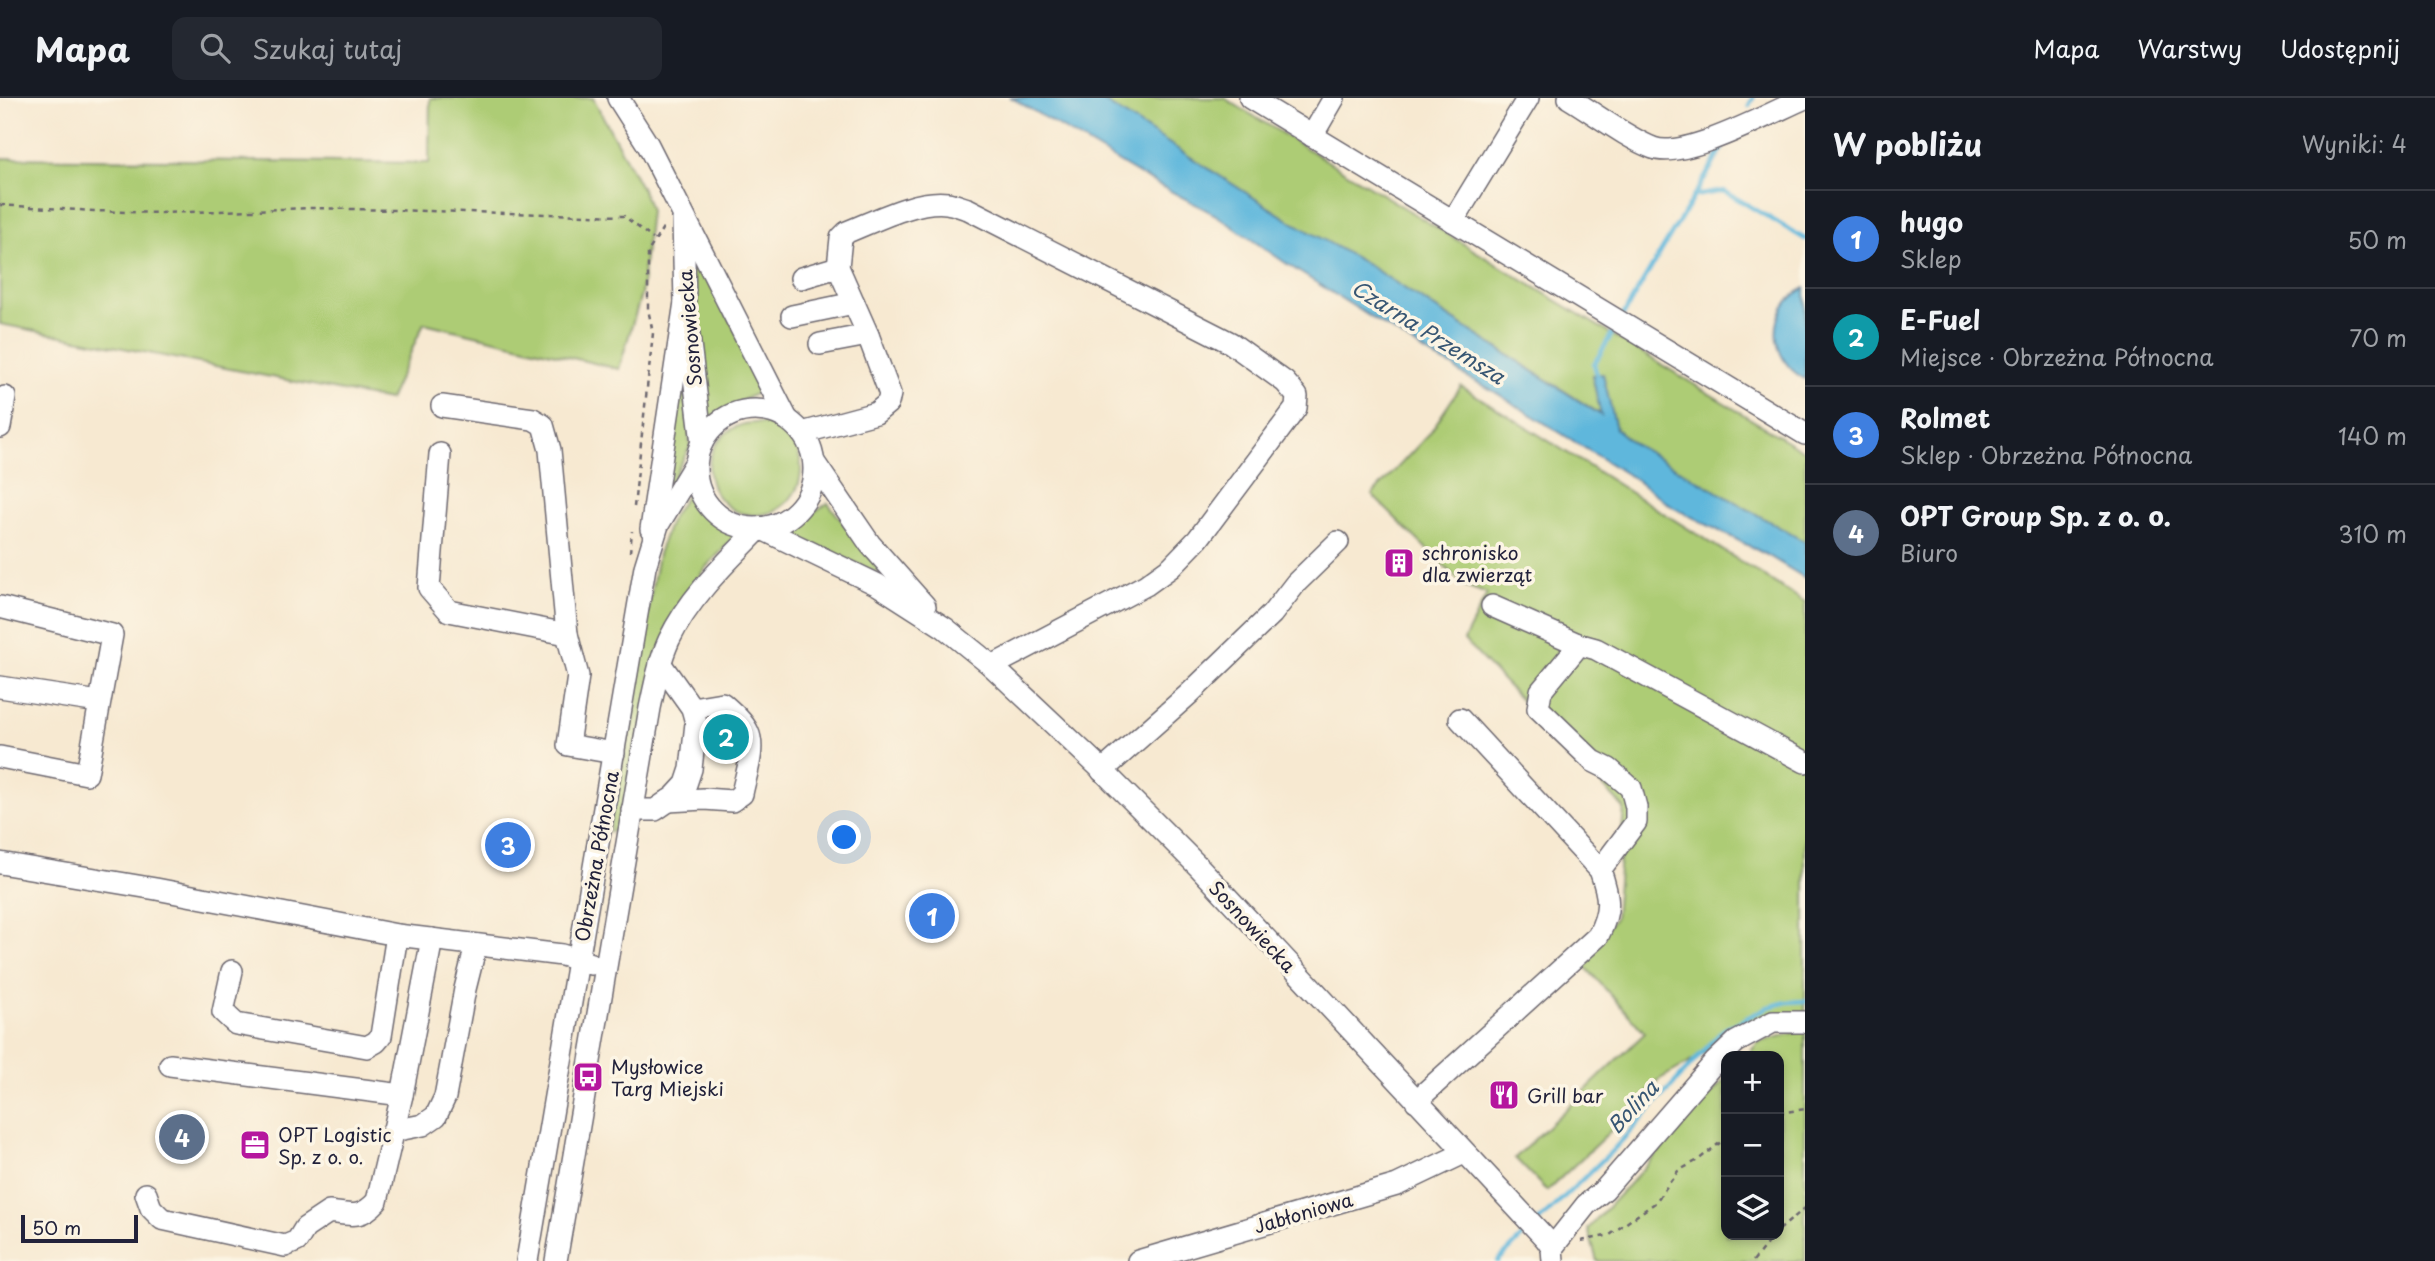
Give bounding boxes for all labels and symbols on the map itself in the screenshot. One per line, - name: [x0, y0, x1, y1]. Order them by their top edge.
- street label: Sosnowiecka: [670, 269, 708, 387]
- water label: Czarna Przemsza: [1346, 271, 1513, 392]
- place label: schronisko dla zwierząt: [1422, 538, 1533, 588]
- building icon: schronisko dla zwierząt: [1382, 546, 1416, 580]
- pin: 2: [703, 711, 749, 763]
- street label: Obrzeżna Północna: [567, 768, 625, 944]
- pin: 3: [485, 819, 531, 871]
- your location: [827, 820, 861, 854]
- street label: Sosnowiecka: [1203, 874, 1303, 978]
- pin: 1: [909, 890, 955, 942]
- place label: Mysłowice Targ Miejski: [611, 1052, 724, 1102]
- bus stop icon: Mysłowice Targ Miejski: [571, 1060, 605, 1094]
- water label: Bolina: [1599, 1072, 1666, 1140]
- restaurant icon: Grill bar: [1487, 1078, 1521, 1112]
- place label: Grill bar: [1527, 1081, 1604, 1109]
- pin: 4: [159, 1111, 205, 1163]
- place label: OPT Logistic Sp. z o. o.: [278, 1120, 391, 1170]
- office icon: OPT Logistic Sp. z o. o.: [238, 1128, 272, 1162]
- street label: Jabłoniowa: [1250, 1185, 1356, 1239]
- scale bar: [21, 1212, 138, 1244]

